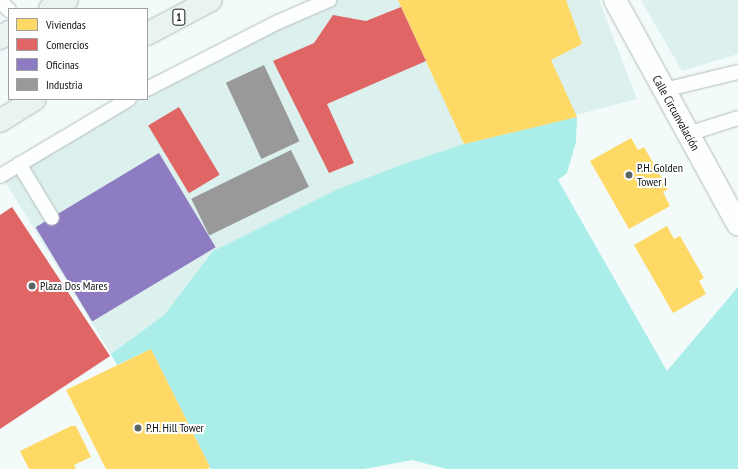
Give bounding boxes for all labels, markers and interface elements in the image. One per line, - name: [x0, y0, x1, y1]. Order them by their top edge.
- legend: [8, 8, 148, 100]
- road number: 1: [172, 8, 186, 26]
- text: Viviendas: [46, 17, 86, 32]
- text: Comercios: [46, 37, 89, 52]
- text: Oficinas: [46, 57, 79, 72]
- street label: Calle Circunvalación: [649, 73, 703, 153]
- text: Industria: [46, 77, 83, 92]
- place label: P.H. Golden Tower I: [637, 161, 684, 189]
- marker: P.H. Golden Tower I: [624, 170, 634, 180]
- place label: Plaza Dos Mares: [40, 279, 107, 293]
- marker: Plaza Dos Mares: [27, 281, 37, 291]
- place label: P.H. Hill Tower: [146, 421, 205, 435]
- marker: P.H. Hill Tower: [133, 423, 143, 433]

